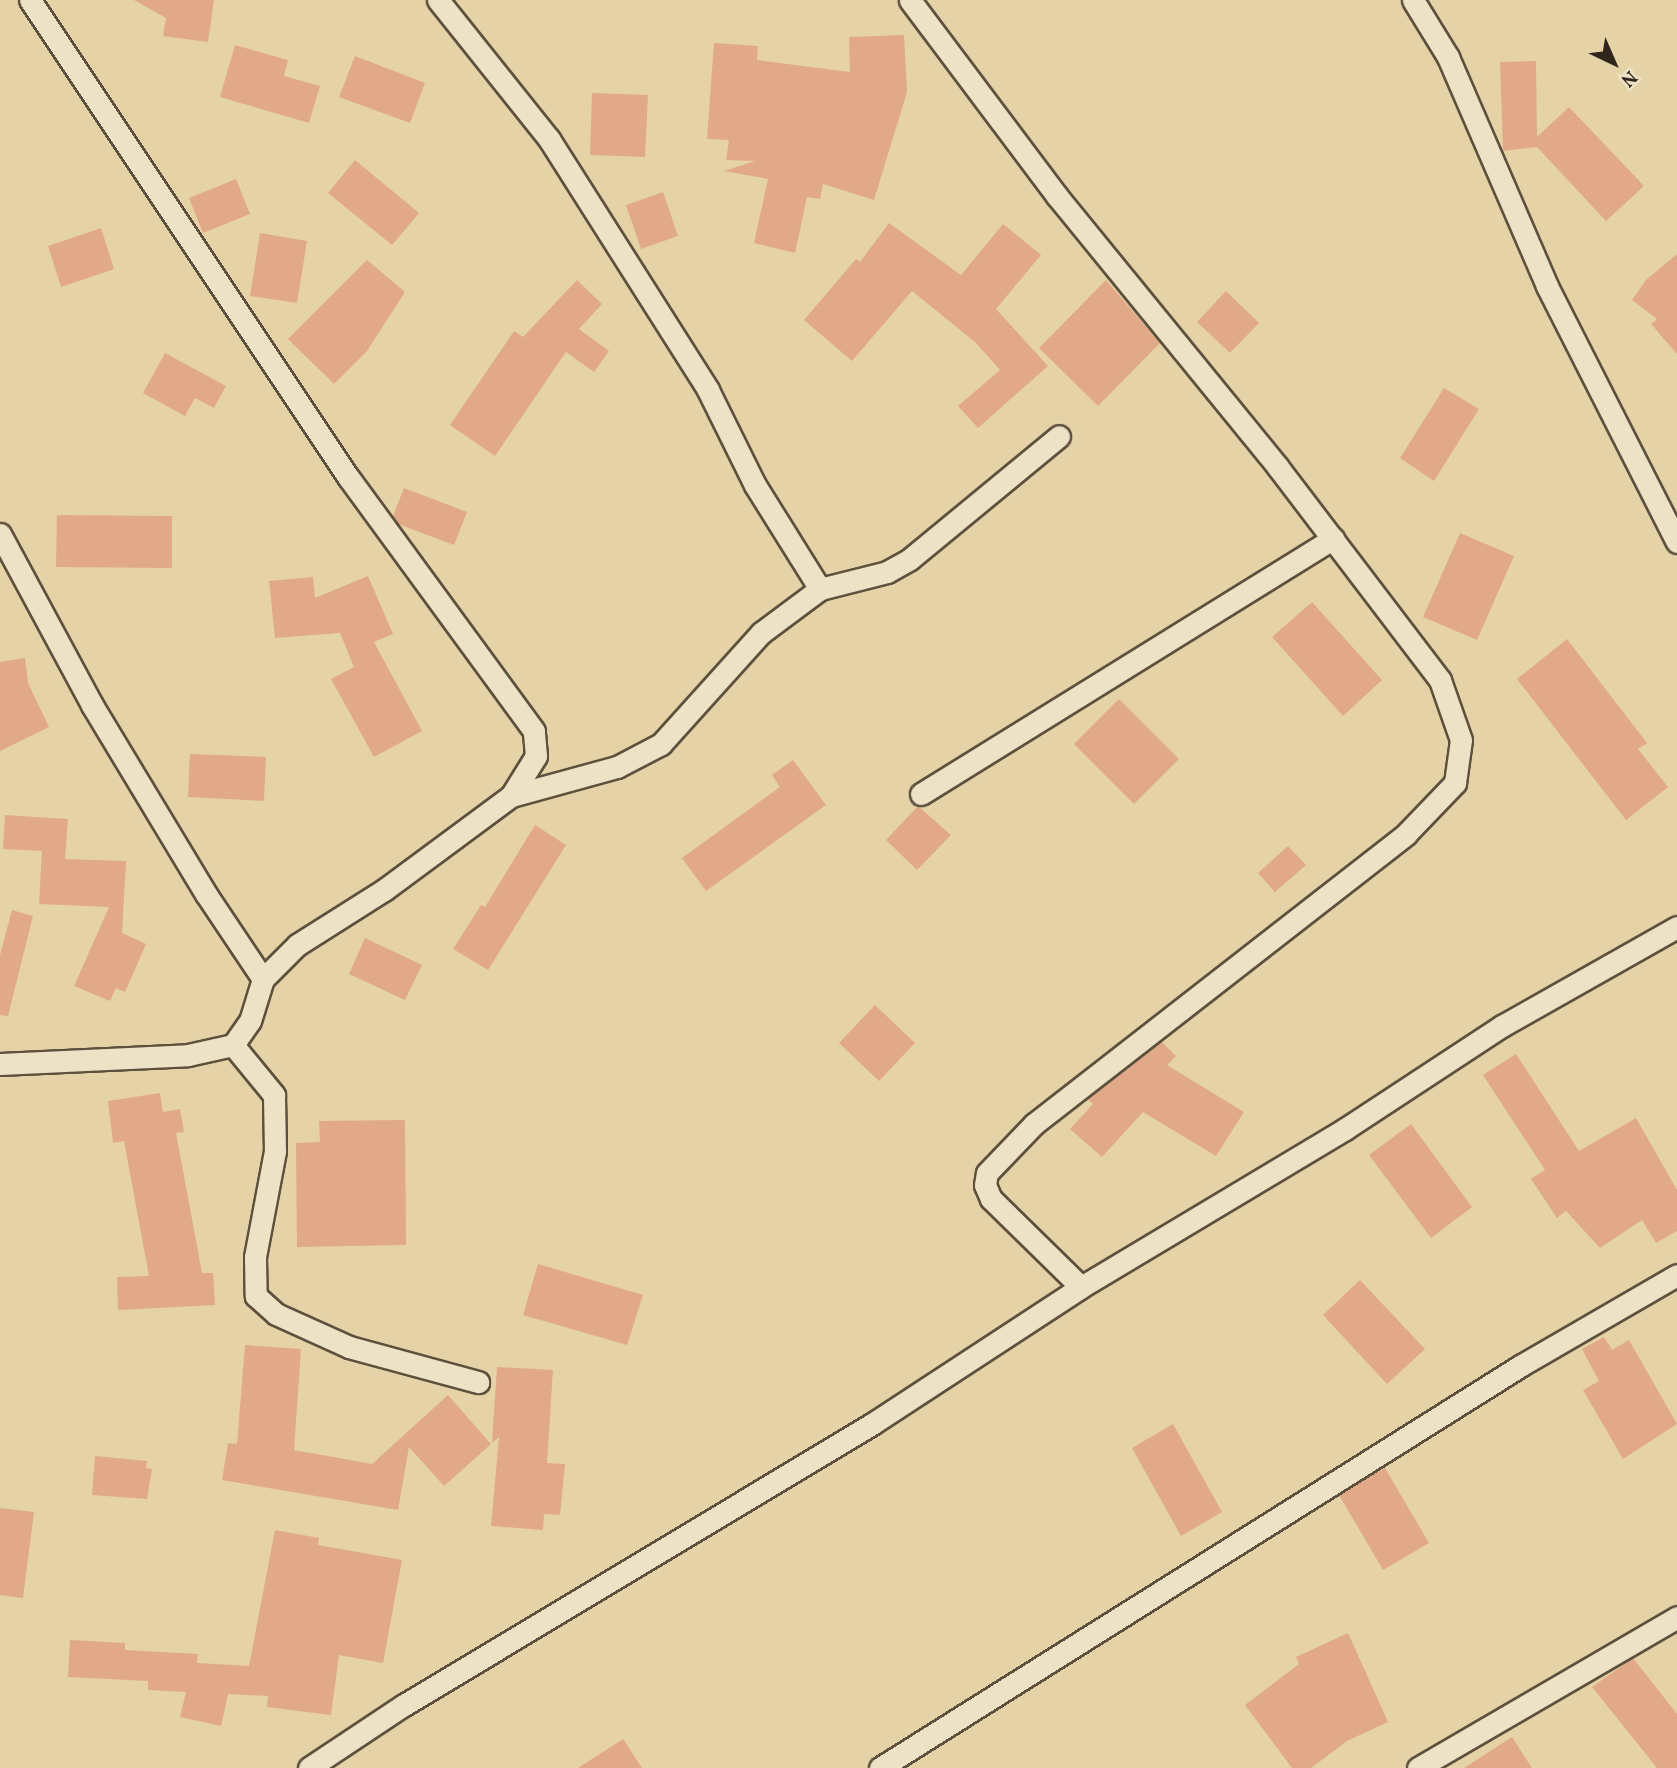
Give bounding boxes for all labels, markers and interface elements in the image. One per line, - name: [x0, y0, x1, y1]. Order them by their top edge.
- north arrow: [1579, 28, 1649, 98]
- text: N: [1615, 64, 1643, 92]

